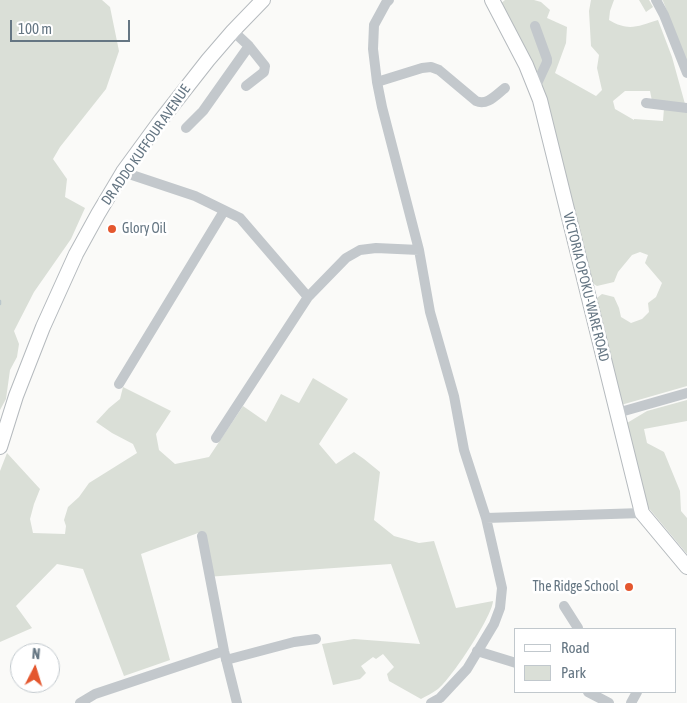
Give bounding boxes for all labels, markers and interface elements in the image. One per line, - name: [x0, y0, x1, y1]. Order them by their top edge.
- scale bar: [12, 10, 132, 42]
- text: 100 m: [18, 20, 52, 37]
- street label: DR ADDO KUFFOUR AVENUE: [98, 82, 194, 208]
- street label: VICTORIA OPOKU-WARE ROAD: [559, 211, 613, 363]
- place label: Glory Oil: [122, 221, 166, 237]
- marker: Glory Oil: [106, 223, 118, 235]
- place label: The Ridge School: [532, 579, 619, 595]
- marker: The Ridge School: [623, 581, 635, 593]
- legend: [514, 628, 677, 693]
- text: Road: [561, 639, 590, 656]
- north arrow: [10, 643, 60, 693]
- text: N: [31, 646, 41, 662]
- text: Park: [561, 664, 586, 681]

